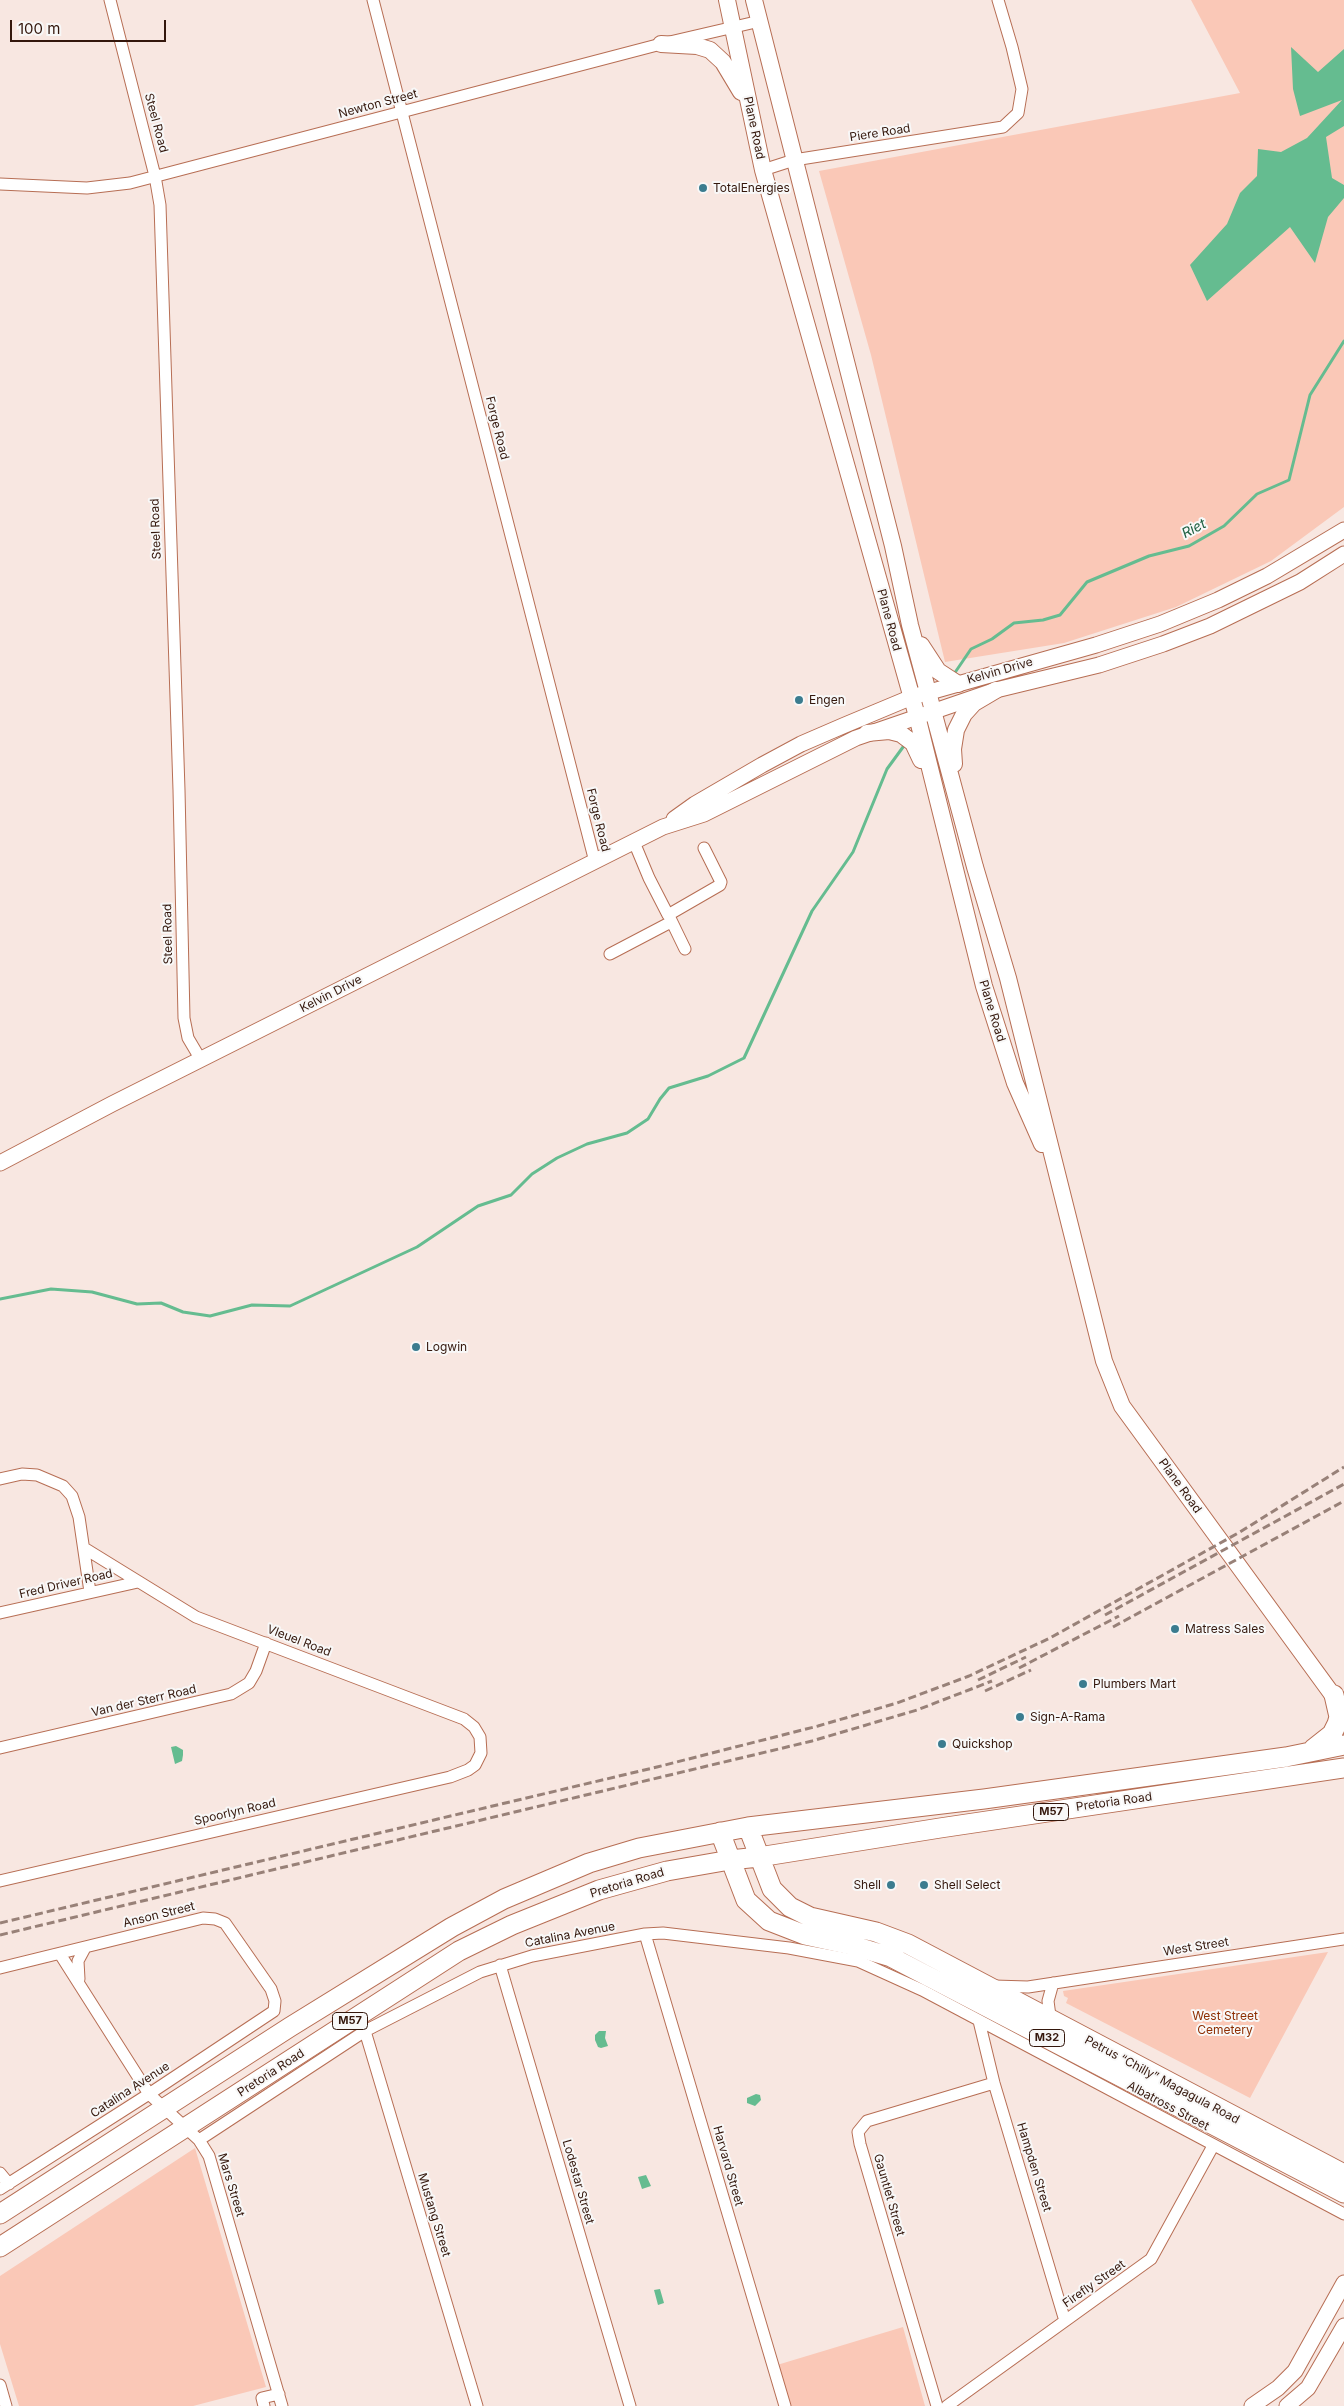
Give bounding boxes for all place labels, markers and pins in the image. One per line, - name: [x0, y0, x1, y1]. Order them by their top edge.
- place label: TotalEnergies: [713, 181, 790, 195]
- marker: TotalEnergies: [697, 182, 709, 194]
- place label: Engen: [809, 693, 845, 707]
- marker: Engen: [793, 694, 805, 706]
- place label: Logwin: [426, 1340, 467, 1354]
- marker: Logwin: [410, 1341, 422, 1353]
- place label: Matress Sales: [1185, 1622, 1265, 1636]
- marker: Matress Sales: [1169, 1623, 1181, 1635]
- place label: Plumbers Mart: [1093, 1677, 1176, 1691]
- marker: Plumbers Mart: [1077, 1678, 1089, 1690]
- place label: Sign-A-Rama: [1030, 1710, 1105, 1724]
- marker: Sign-A-Rama: [1014, 1711, 1026, 1723]
- place label: Quickshop: [952, 1737, 1013, 1751]
- marker: Quickshop: [936, 1738, 948, 1750]
- place label: Shell: [853, 1878, 881, 1892]
- place label: Shell Select: [934, 1878, 1000, 1892]
- marker: Shell: [885, 1879, 897, 1891]
- marker: Shell Select: [918, 1879, 930, 1891]

